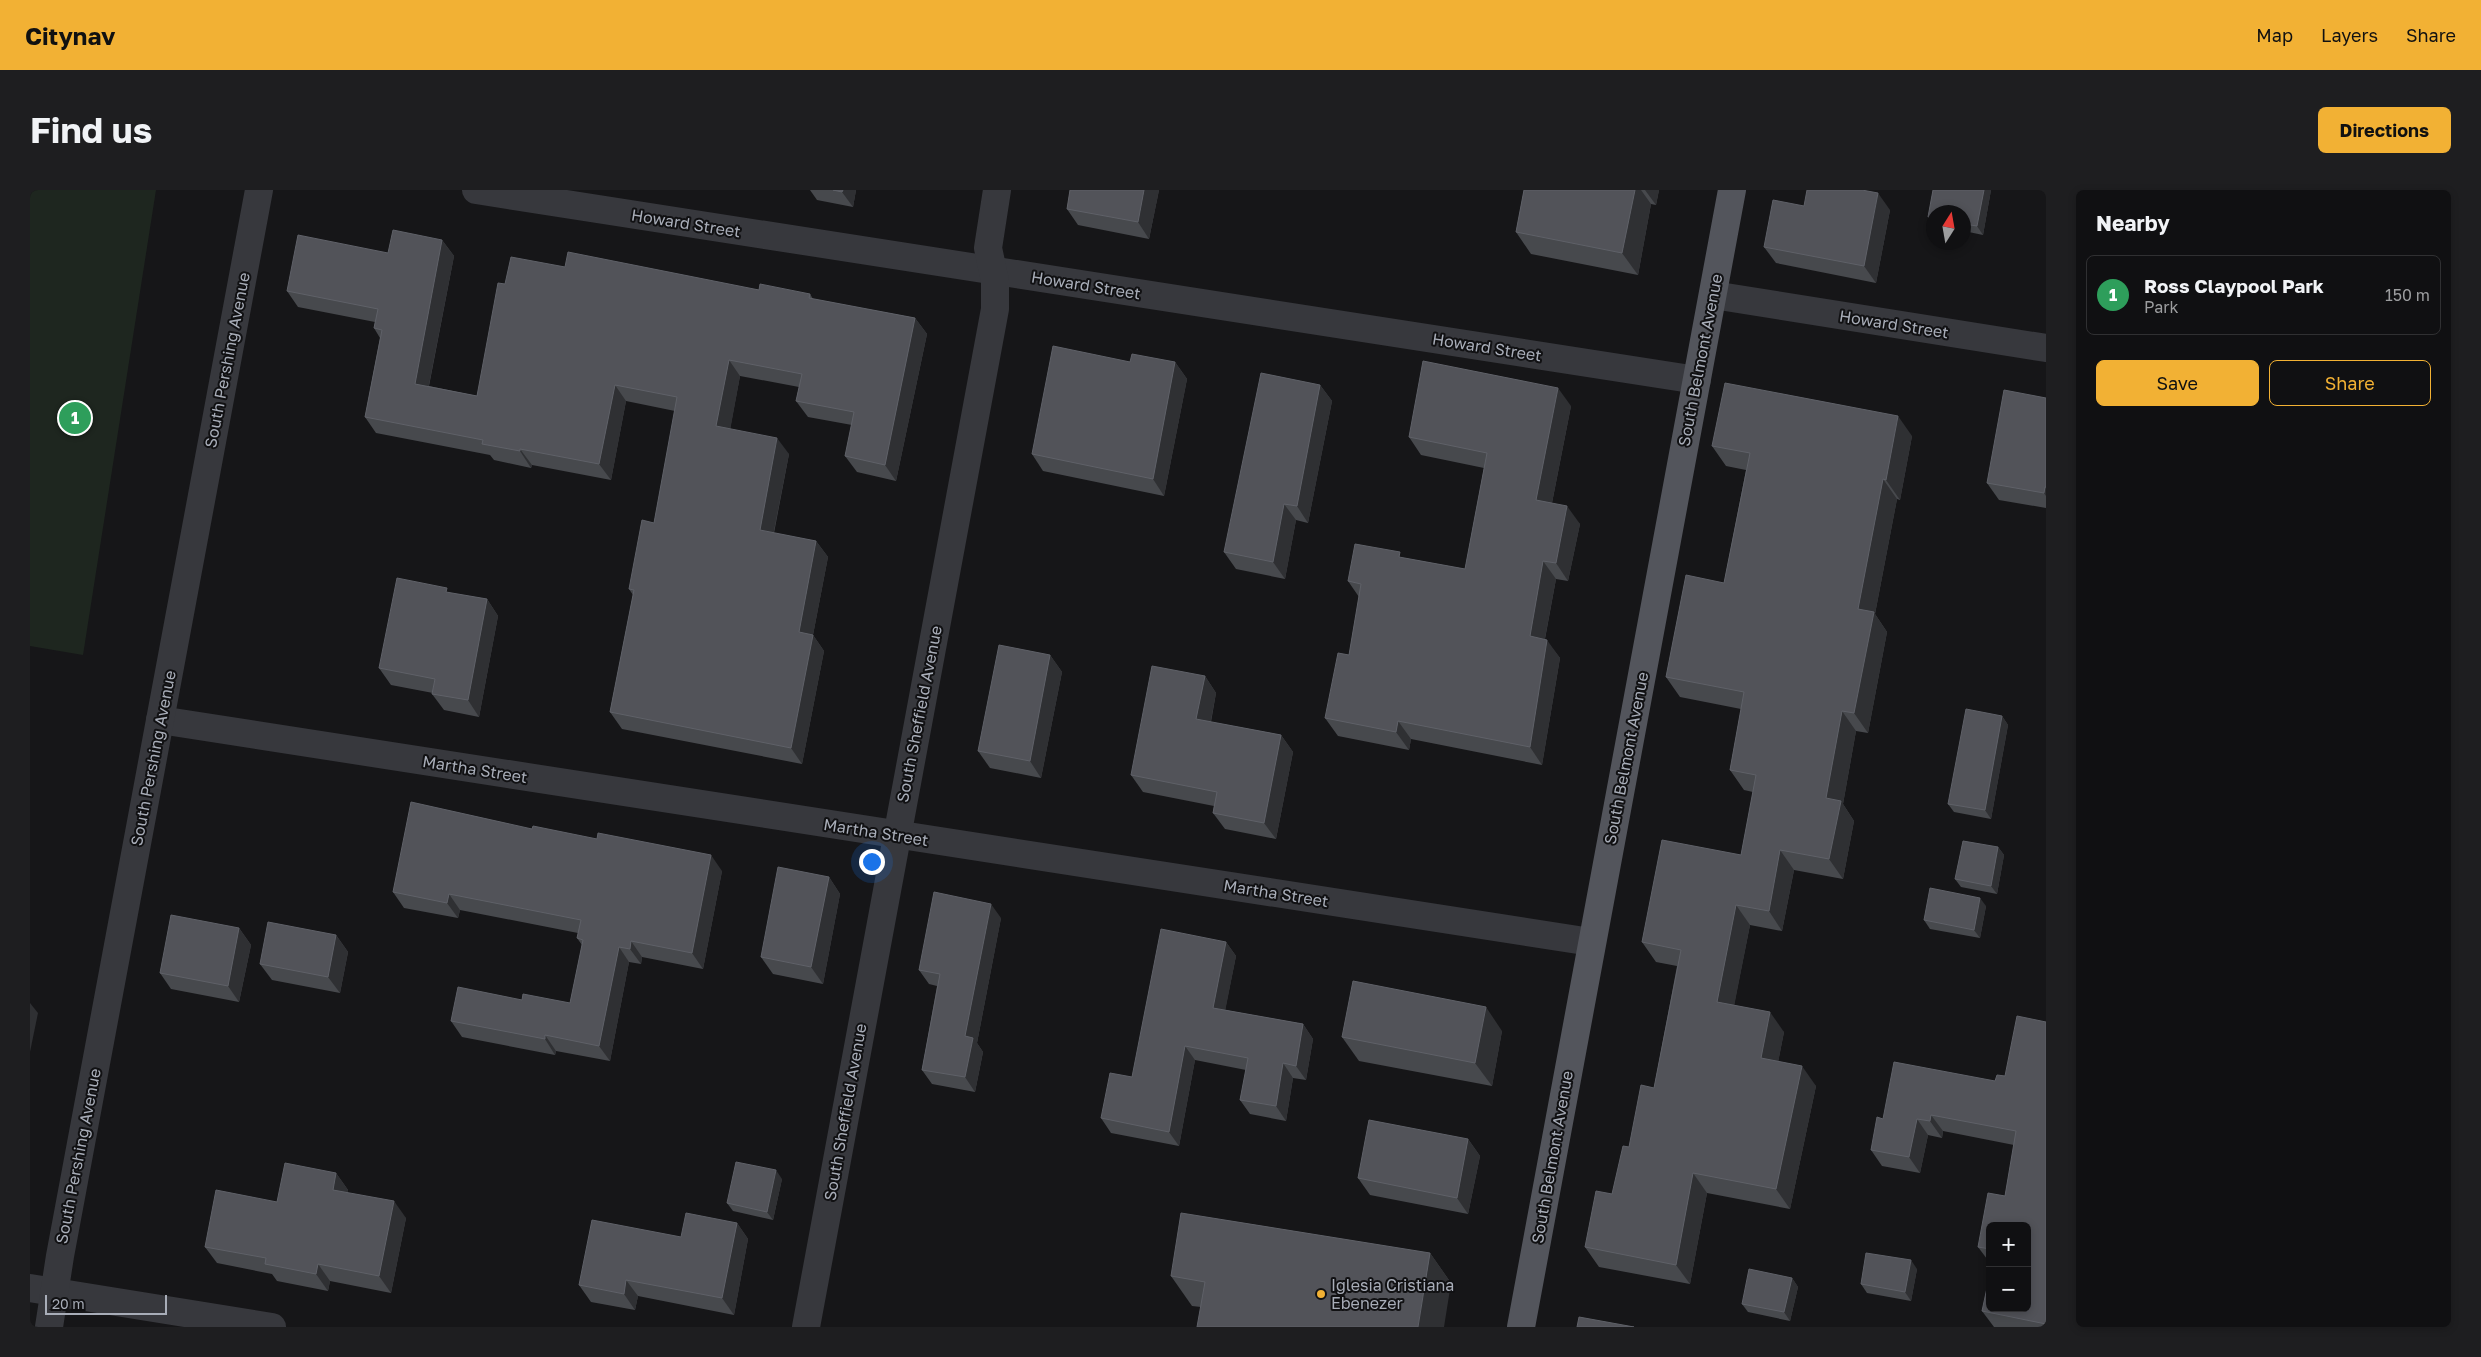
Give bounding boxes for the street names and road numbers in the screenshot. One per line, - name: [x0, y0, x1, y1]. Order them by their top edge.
- street label: Howard Street: [630, 204, 742, 242]
- street label: Howard Street: [1030, 266, 1142, 304]
- street label: South Pershing Avenue: [200, 271, 254, 449]
- street label: South Belmont Avenue: [1673, 272, 1727, 448]
- street label: Howard Street: [1838, 305, 1950, 343]
- street label: Howard Street: [1431, 328, 1543, 366]
- street label: South Sheffield Avenue: [892, 624, 946, 804]
- street label: South Pershing Avenue: [126, 669, 180, 847]
- street label: South Belmont Avenue: [1599, 670, 1653, 846]
- street label: Martha Street: [421, 751, 529, 787]
- street label: Martha Street: [822, 814, 930, 850]
- street label: Martha Street: [1222, 875, 1330, 911]
- street label: South Sheffield Avenue: [820, 1022, 870, 1202]
- street label: South Pershing Avenue: [51, 1067, 105, 1245]
- street label: South Belmont Avenue: [1527, 1069, 1577, 1245]

